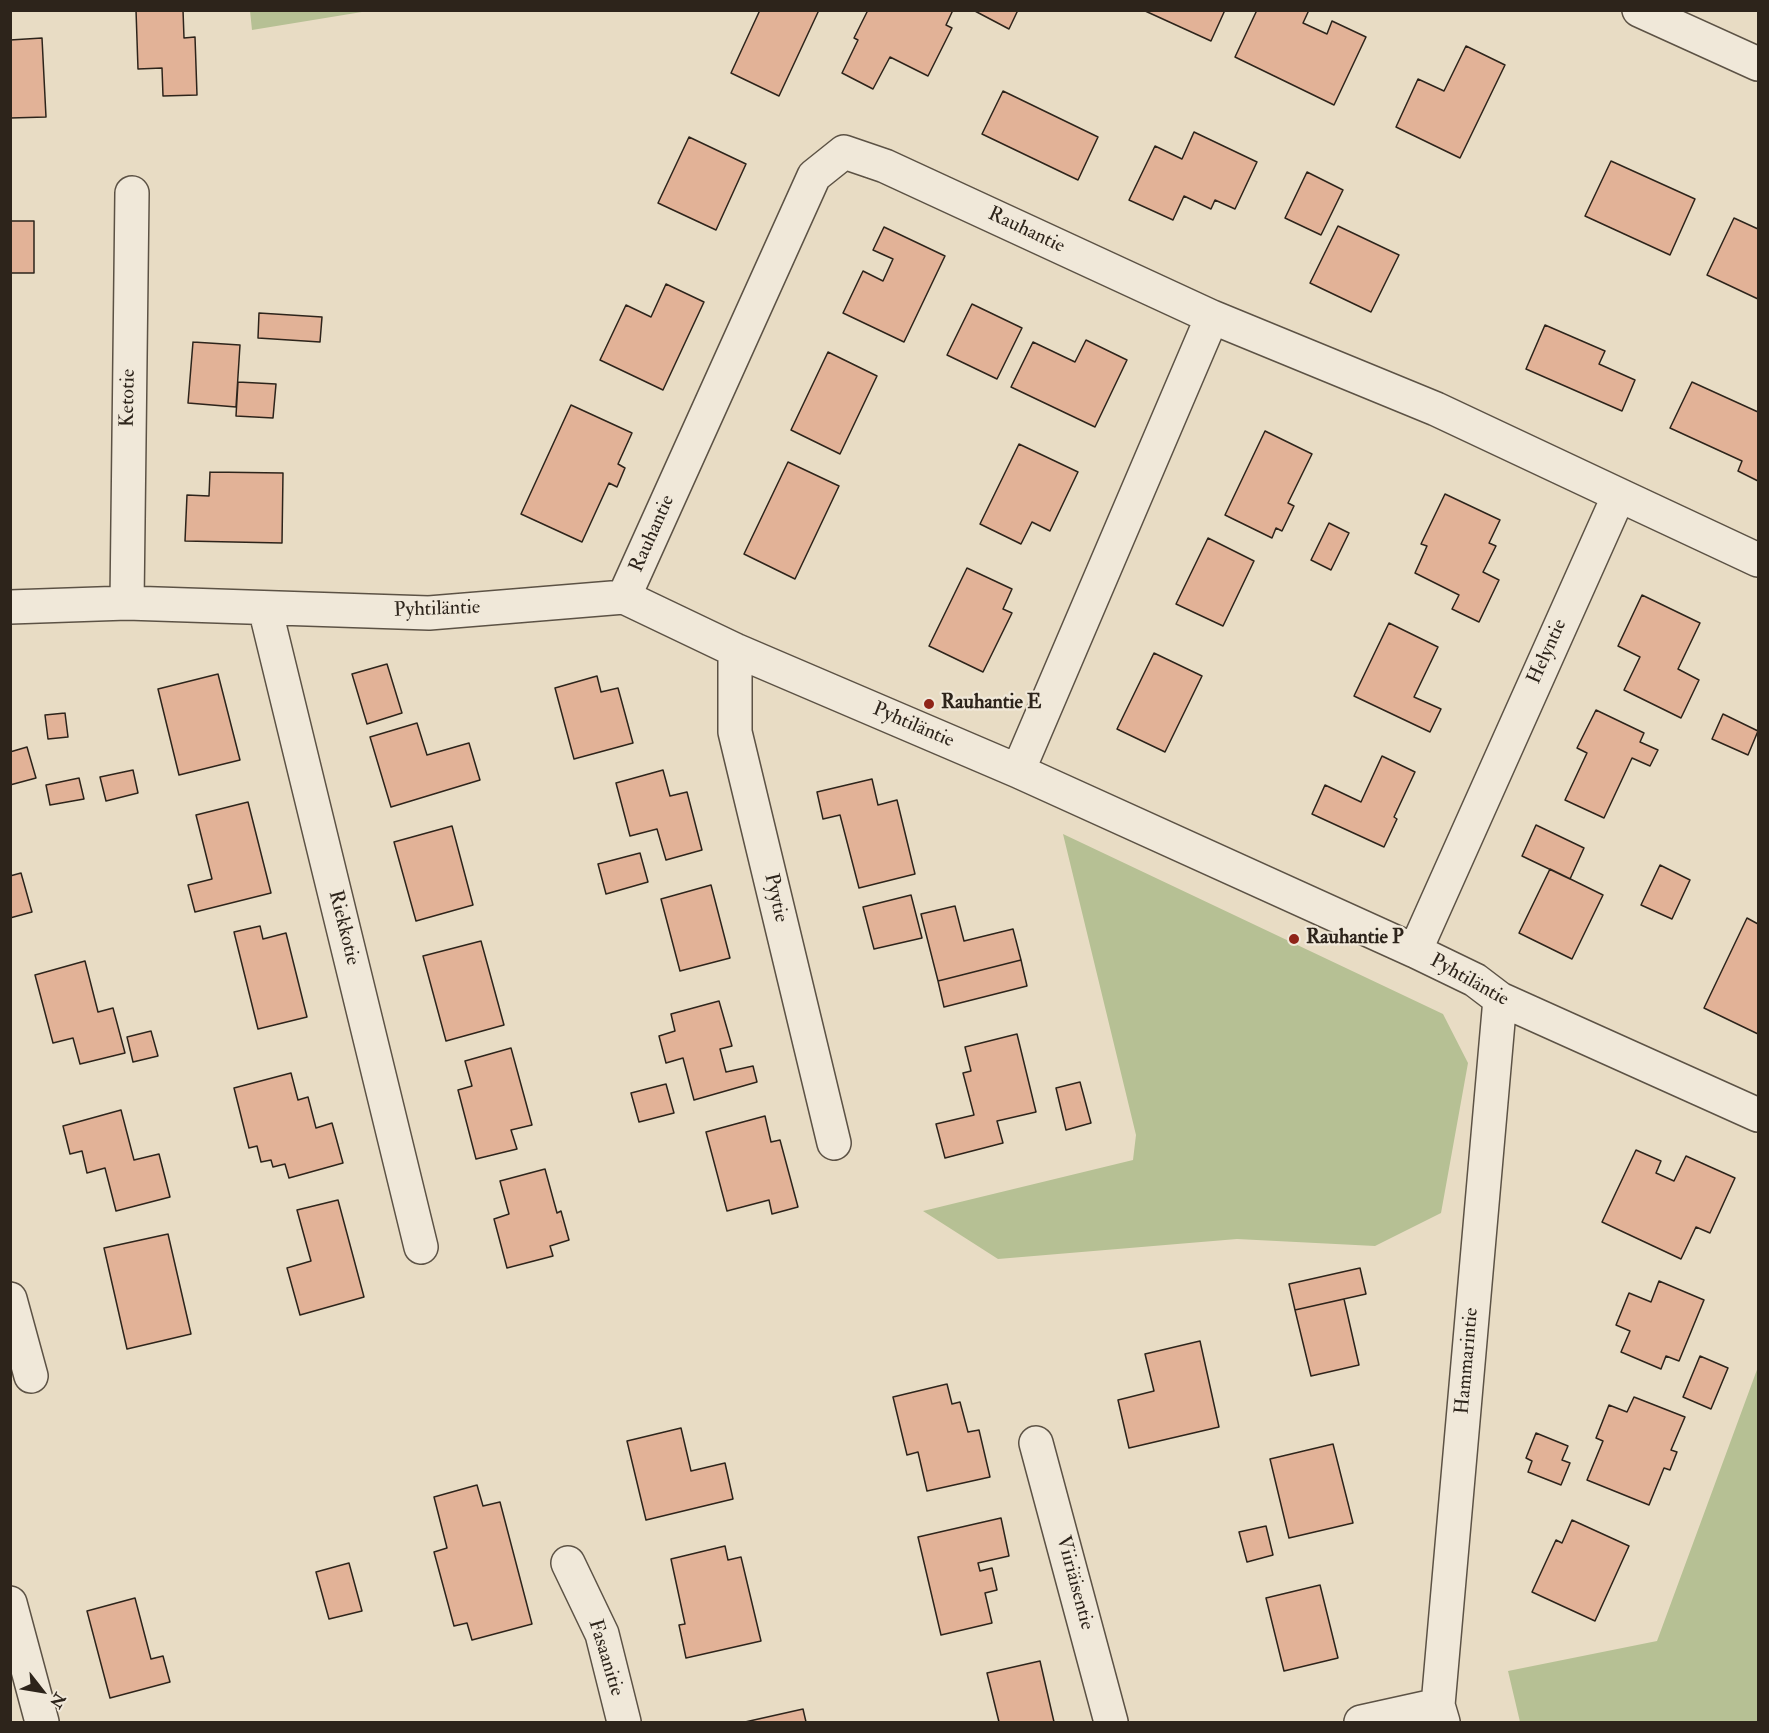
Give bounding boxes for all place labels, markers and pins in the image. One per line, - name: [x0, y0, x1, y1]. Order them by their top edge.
- place label: Rauhantie E: [941, 692, 1041, 716]
- marker: Rauhantie E: [922, 697, 936, 711]
- place label: Rauhantie P: [1306, 927, 1404, 951]
- marker: Rauhantie P: [1287, 932, 1301, 946]

